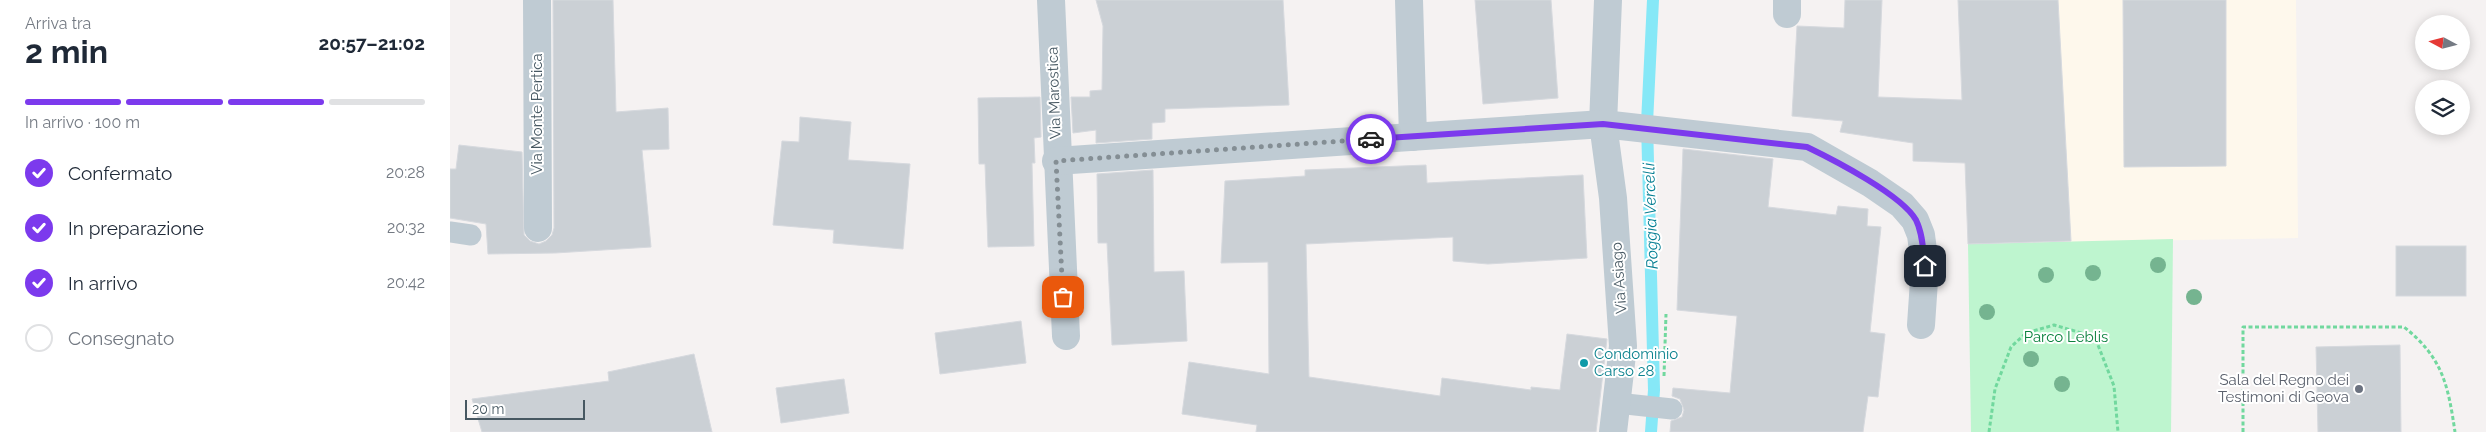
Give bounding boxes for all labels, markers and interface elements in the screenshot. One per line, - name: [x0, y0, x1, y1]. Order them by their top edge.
- text: Arriva tra: [25, 14, 91, 33]
- north arrow: [2415, 15, 2470, 70]
- map controls: [2415, 15, 2470, 135]
- text: 20:57–21:02: [319, 32, 425, 54]
- text: 2 min: [25, 33, 108, 70]
- street label: Via Marostica: [1043, 46, 1065, 140]
- street label: Via Monte Pertica: [528, 53, 546, 175]
- button: layers: [2415, 80, 2470, 135]
- text: In arrivo · 100 m: [25, 113, 140, 132]
- courier: [1346, 114, 1396, 164]
- icon: car: [1357, 125, 1385, 153]
- icon: check: [25, 159, 53, 187]
- text: Confermato: [68, 162, 172, 184]
- water label: Roggia Vercelli: [1639, 162, 1662, 269]
- text: 20:28: [386, 163, 425, 182]
- icon: check: [25, 214, 53, 242]
- text: In preparazione: [68, 217, 204, 239]
- text: 20:32: [387, 218, 425, 237]
- street label: Via Asiago: [1608, 241, 1630, 314]
- pin: [1904, 245, 1946, 287]
- icon: home: [1911, 252, 1939, 280]
- icon: check: [25, 269, 53, 297]
- text: In arrivo: [68, 272, 138, 294]
- text: 20:42: [387, 273, 425, 292]
- pin: [1042, 276, 1084, 318]
- icon: bag: [1049, 283, 1077, 311]
- text: Consegnato: [68, 327, 174, 349]
- park label: Parco Leblis: [2024, 328, 2108, 346]
- place label: Condominio Carso 28: [1594, 345, 1678, 380]
- marker: Condominio Carso 28: [1578, 357, 1590, 369]
- place label: Sala del Regno dei Testimoni di Geova: [2218, 371, 2349, 406]
- marker: Sala del Regno dei Testimoni di Geova: [2353, 383, 2365, 395]
- scale bar: [465, 397, 585, 420]
- text: 20 m: [472, 401, 504, 417]

